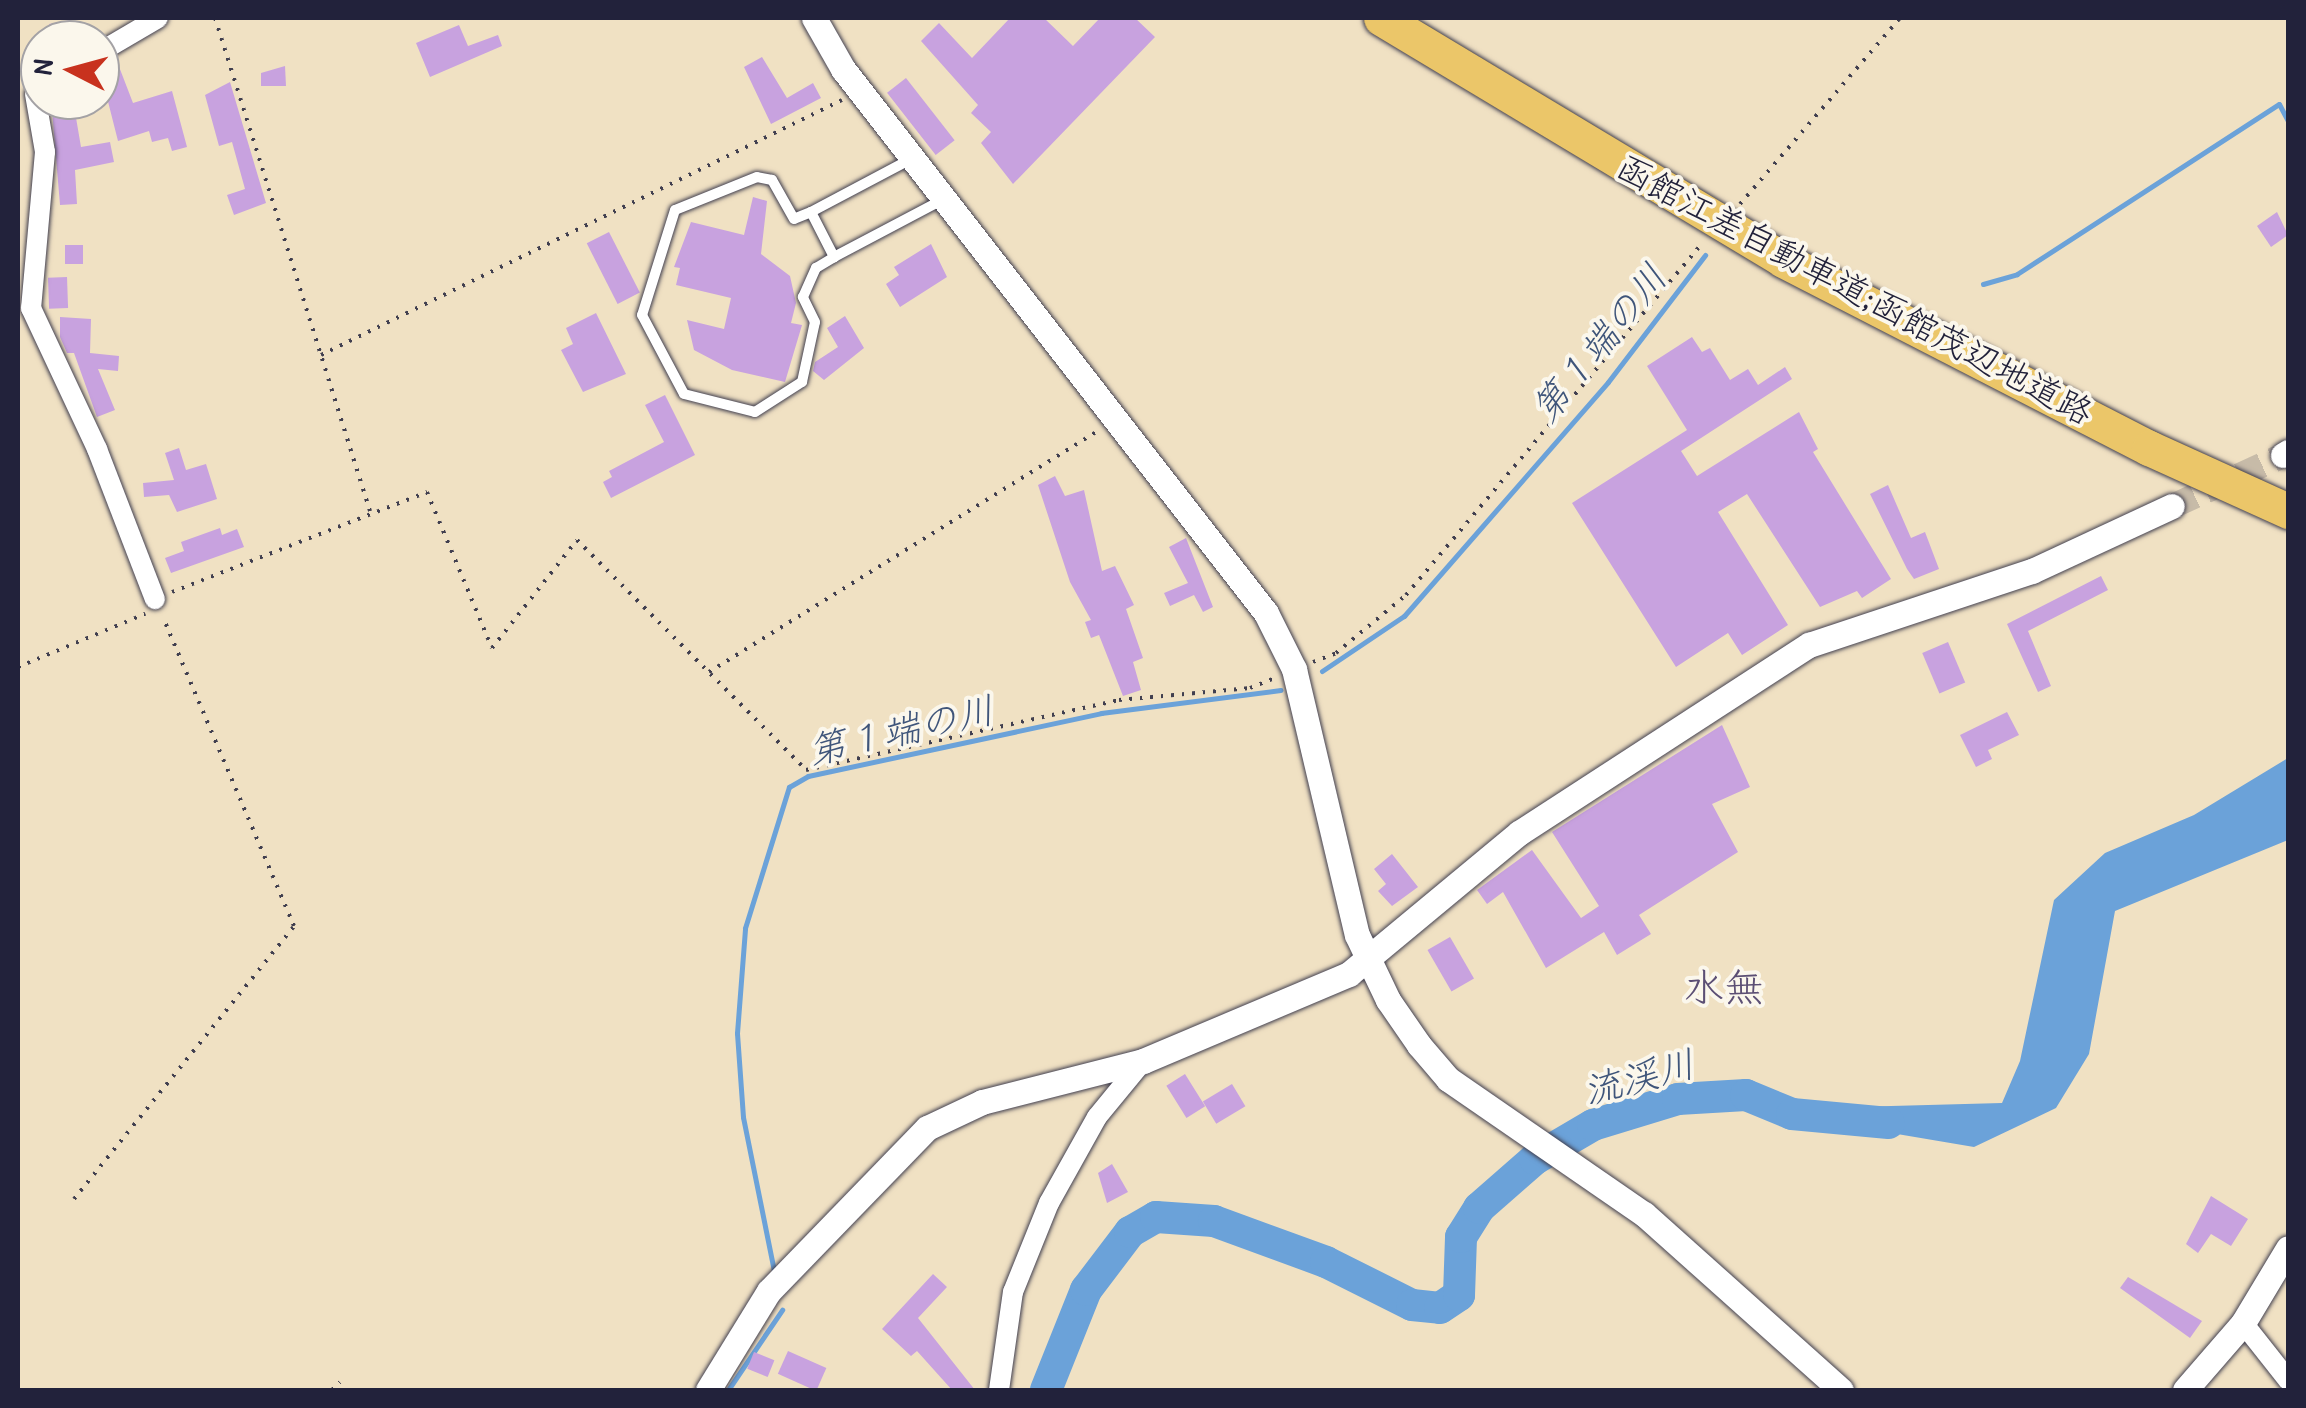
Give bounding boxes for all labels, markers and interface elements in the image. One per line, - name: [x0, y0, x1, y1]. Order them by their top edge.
- north arrow: [20, 20, 120, 120]
- text: N: [22, 58, 62, 76]
- street label: 函館江差自動車道;函館茂辺地道路: [1610, 146, 2100, 434]
- water label: 第１端の川: [1521, 255, 1677, 431]
- water label: 第１端の川: [803, 686, 999, 774]
- district label: 水無: [1684, 962, 1764, 1010]
- water label: 流渓川: [1578, 1040, 1700, 1114]

